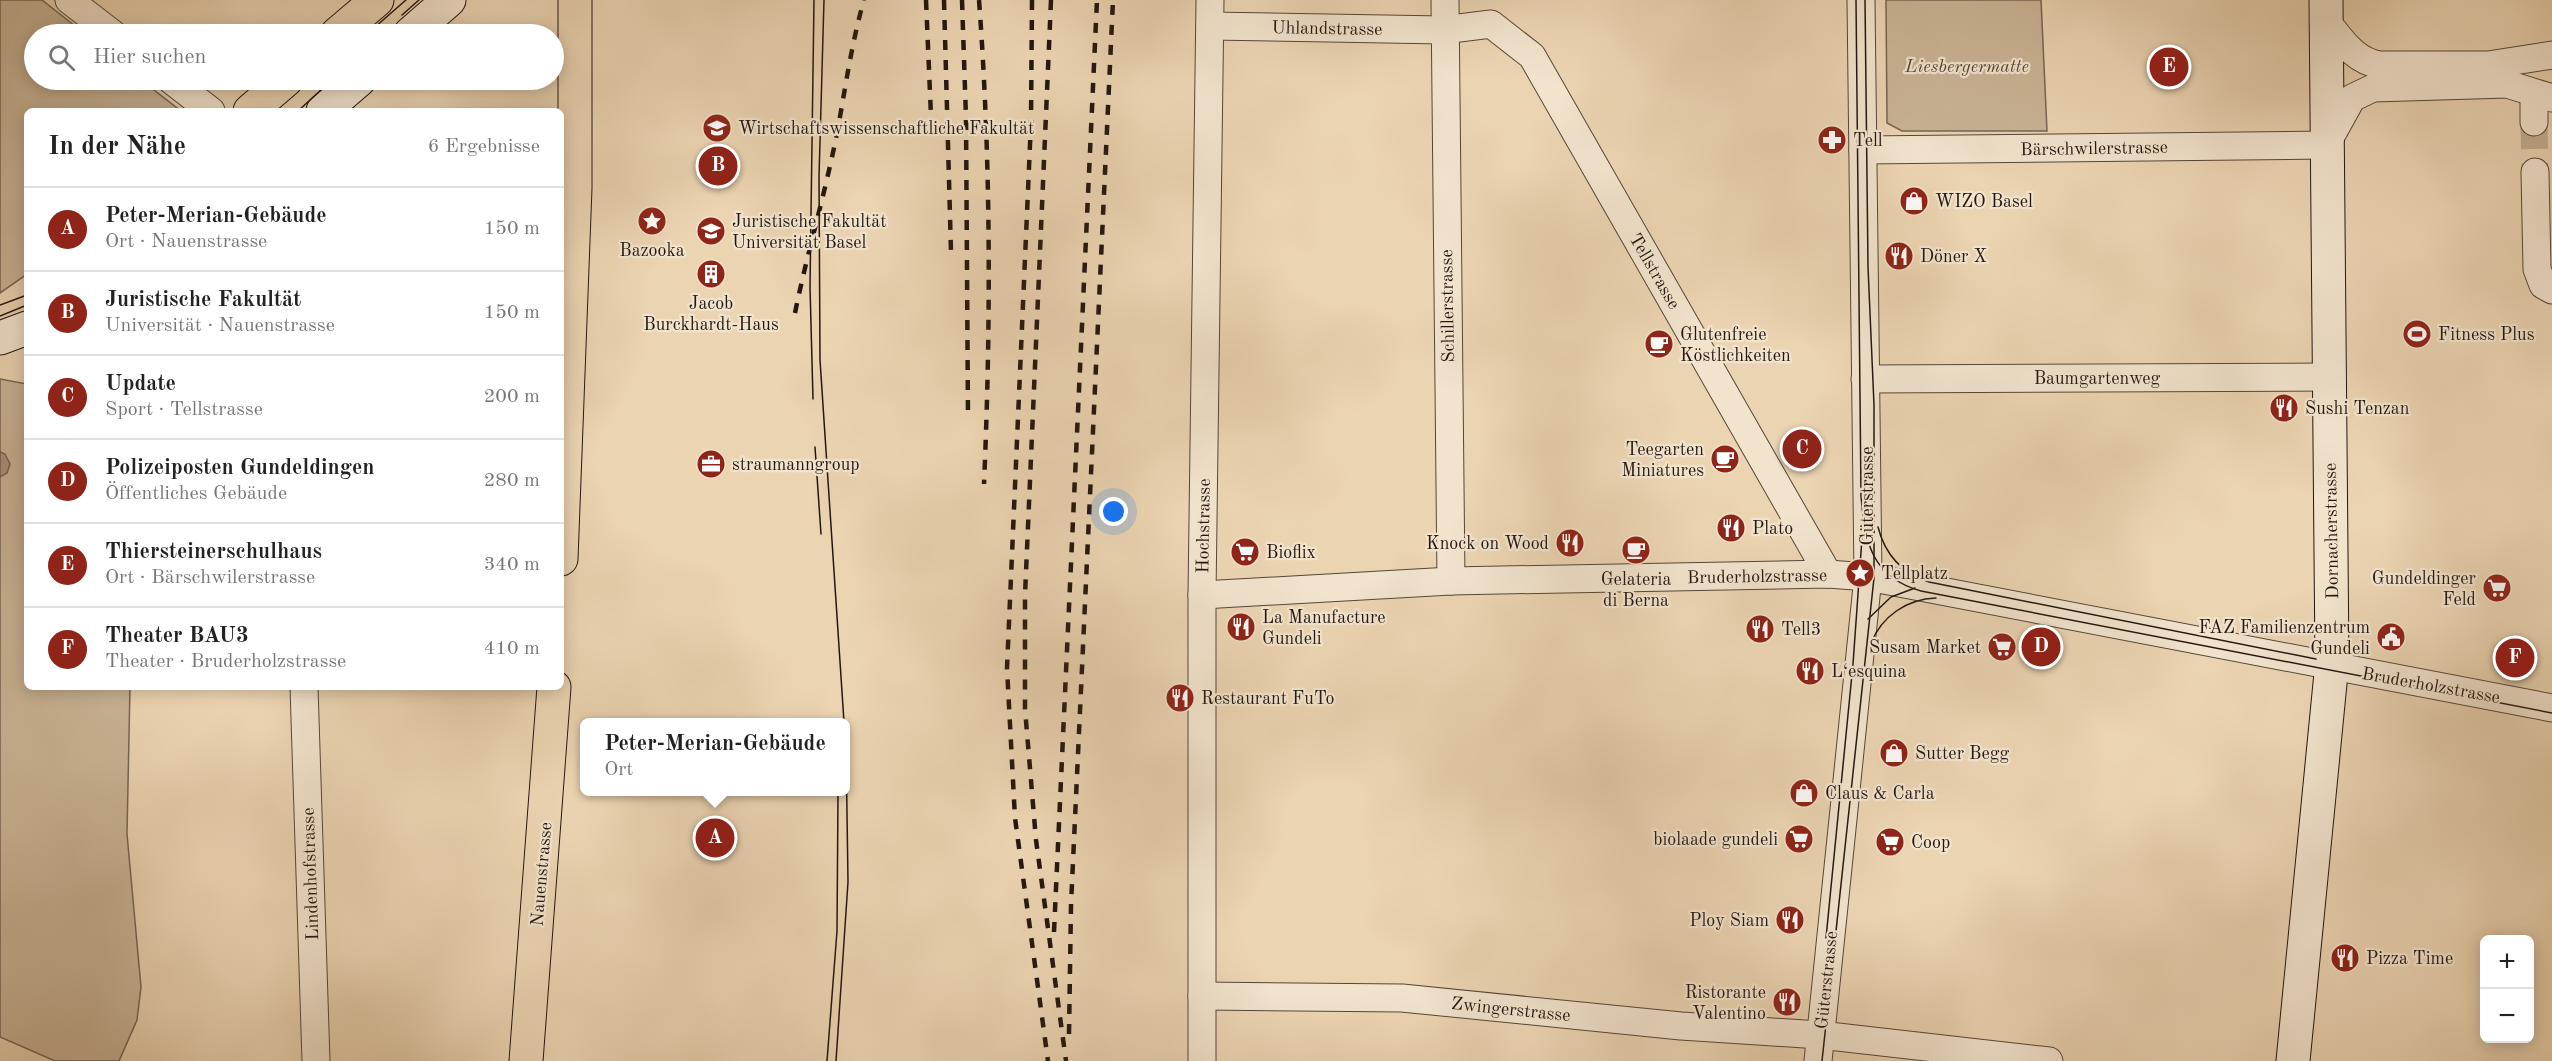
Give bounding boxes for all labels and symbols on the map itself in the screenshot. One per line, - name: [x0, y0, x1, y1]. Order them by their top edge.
- street label: Uhlandstrasse: [1271, 19, 1383, 39]
- pin: E: [2150, 44, 2188, 90]
- park label: Liesbergermatte: [1904, 58, 2029, 76]
- school or university icon: Wirtschaftswissenschaftliche Fakultät: [701, 112, 733, 144]
- place label: Wirtschaftswissenschaftliche Fakultät: [738, 120, 1034, 138]
- pharmacy icon: Tell: [1816, 124, 1848, 156]
- place label: Tell: [1853, 132, 1883, 150]
- street label: Bärschwilerstrasse: [2020, 139, 2168, 159]
- pin: B: [698, 144, 738, 188]
- shop icon: WIZO Basel: [1898, 185, 1930, 217]
- place label: WIZO Basel: [1935, 193, 2033, 211]
- place icon: Bazooka: [636, 205, 668, 237]
- place label: Juristische Fakultät Universität Basel: [732, 213, 887, 252]
- school or university icon: Juristische Fakultät Universität Basel: [695, 215, 727, 247]
- street label: Tellstrasse: [1625, 231, 1683, 312]
- restaurant icon: Döner X: [1883, 240, 1915, 272]
- place label: Bazooka: [619, 242, 685, 260]
- place label: Döner X: [1920, 248, 1987, 266]
- street label: Schillerstrasse: [1438, 249, 1458, 363]
- building icon: Jacob Burckhardt-Haus: [695, 258, 727, 290]
- place label: Jacob Burckhardt-Haus: [643, 295, 779, 334]
- sports icon: Fitness Plus: [2401, 318, 2433, 350]
- place label: Glutenfreie Köstlichkeiten: [1680, 326, 1791, 365]
- place label: Fitness Plus: [2438, 326, 2535, 344]
- cafe icon: Glutenfreie Köstlichkeiten: [1643, 328, 1675, 360]
- street label: Baumgartenweg: [2034, 370, 2161, 388]
- restaurant icon: Sushi Tenzan: [2268, 392, 2300, 424]
- place label: Sushi Tenzan: [2305, 400, 2410, 418]
- pin: C: [1782, 426, 1822, 472]
- place label: Teegarten Miniatures: [1621, 441, 1704, 480]
- cafe icon: Teegarten Miniatures: [1709, 443, 1741, 475]
- street label: Güterstrasse: [1859, 447, 1877, 545]
- office icon: straumanngroup: [695, 448, 727, 480]
- place label: straumanngroup: [732, 456, 860, 474]
- street label: Dornacherstrasse: [2322, 463, 2342, 599]
- street label: Hochstrasse: [1194, 478, 1214, 574]
- your location: [1099, 497, 1128, 526]
- restaurant icon: Plato: [1715, 512, 1747, 544]
- place label: Plato: [1752, 520, 1793, 538]
- restaurant icon: Knock on Wood: [1554, 527, 1586, 559]
- cafe icon: Gelateria di Berna: [1620, 534, 1652, 566]
- place label: Knock on Wood: [1426, 535, 1549, 553]
- supermarket icon: Bioflix: [1229, 536, 1261, 568]
- place label: Bioflix: [1266, 544, 1316, 562]
- place icon: Tellplatz: [1844, 557, 1876, 589]
- place label: Tellplatz: [1881, 565, 1948, 583]
- street label: Bruderholzstrasse: [1687, 567, 1827, 587]
- place label: Gundeldinger Feld: [2372, 570, 2477, 609]
- place label: Gelateria di Berna: [1601, 571, 1671, 610]
- supermarket icon: Gundeldinger Feld: [2481, 572, 2513, 604]
- place label: La Manufacture Gundeli: [1262, 609, 1386, 648]
- restaurant icon: La Manufacture Gundeli: [1225, 611, 1257, 643]
- restaurant icon: Tell3: [1744, 613, 1776, 645]
- place label: FAZ Familienzentrum Gundeli: [2199, 619, 2370, 658]
- place label: Tell3: [1781, 621, 1821, 639]
- public building icon: FAZ Familienzentrum Gundeli: [2375, 621, 2407, 653]
- pin: D: [2022, 624, 2060, 670]
- supermarket icon: Susam Market: [1986, 631, 2018, 663]
- pin: F: [2496, 636, 2534, 680]
- place label: Susam Market: [1869, 639, 1981, 657]
- restaurant icon: L‘esquina: [1794, 655, 1826, 687]
- place label: L‘esquina: [1831, 663, 1906, 681]
- street label: Bruderholzstrasse: [2360, 665, 2501, 707]
- restaurant icon: Restaurant FuTo: [1164, 682, 1196, 714]
- place label: Restaurant FuTo: [1201, 690, 1335, 708]
- shop icon: Sutter Begg: [1878, 737, 1910, 769]
- place label: Sutter Begg: [1915, 745, 2009, 763]
- shop icon: Claus & Carla: [1788, 777, 1820, 809]
- place label: Claus & Carla: [1825, 785, 1935, 803]
- street label: Lindenhofstrasse: [300, 807, 322, 941]
- pin: A: [696, 816, 734, 860]
- street label: Nauenstrasse: [528, 821, 556, 927]
- supermarket icon: biolaade gundeli: [1783, 823, 1815, 855]
- supermarket icon: Coop: [1874, 826, 1906, 858]
- place label: biolaade gundeli: [1653, 831, 1778, 849]
- place label: Coop: [1911, 834, 1950, 852]
- restaurant icon: Ploy Siam: [1774, 904, 1806, 936]
- place label: Ploy Siam: [1689, 912, 1769, 930]
- street label: Güterstrasse: [1813, 930, 1841, 1030]
- restaurant icon: Pizza Time: [2329, 942, 2361, 974]
- place label: Pizza Time: [2366, 950, 2453, 968]
- place label: Ristorante Valentino: [1685, 984, 1766, 1023]
- restaurant icon: Ristorante Valentino: [1771, 986, 1803, 1018]
- street label: Zwingerstrasse: [1450, 995, 1571, 1025]

